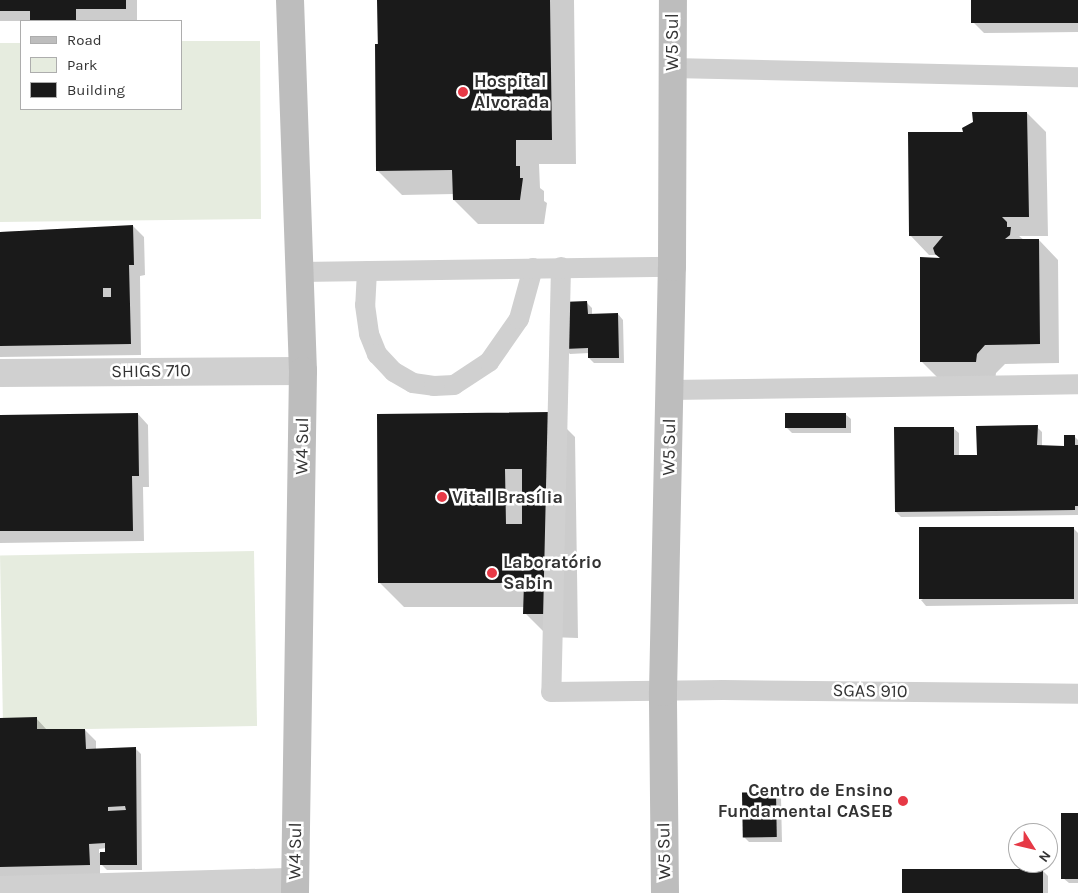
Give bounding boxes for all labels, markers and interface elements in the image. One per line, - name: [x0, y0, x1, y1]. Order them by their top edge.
- street label: W5 Sul: [661, 13, 683, 71]
- legend: [20, 20, 182, 110]
- text: Road: [67, 31, 102, 49]
- text: Park: [67, 56, 97, 74]
- place label: Hospital Alvorada: [474, 71, 549, 114]
- text: Building: [67, 81, 125, 99]
- marker: Hospital Alvorada: [456, 85, 470, 99]
- street label: SHIGS 710: [111, 360, 191, 382]
- street label: W4 Sul: [291, 417, 313, 475]
- street label: W5 Sul: [658, 418, 680, 476]
- place label: Vital Brasília: [452, 486, 563, 508]
- marker: Vital Brasília: [436, 491, 448, 503]
- place label: Laboratório Sabin: [503, 552, 602, 594]
- marker: Laboratório Sabin: [485, 566, 499, 580]
- street label: SGAS 910: [832, 680, 908, 702]
- place label: Centro de Ensino Fundamental CASEB: [718, 780, 893, 822]
- marker: Centro de Ensino Fundamental CASEB: [897, 795, 909, 807]
- street label: W4 Sul: [284, 822, 306, 880]
- street label: W5 Sul: [653, 822, 675, 880]
- north arrow: [1008, 823, 1058, 873]
- text: N: [1035, 847, 1055, 866]

